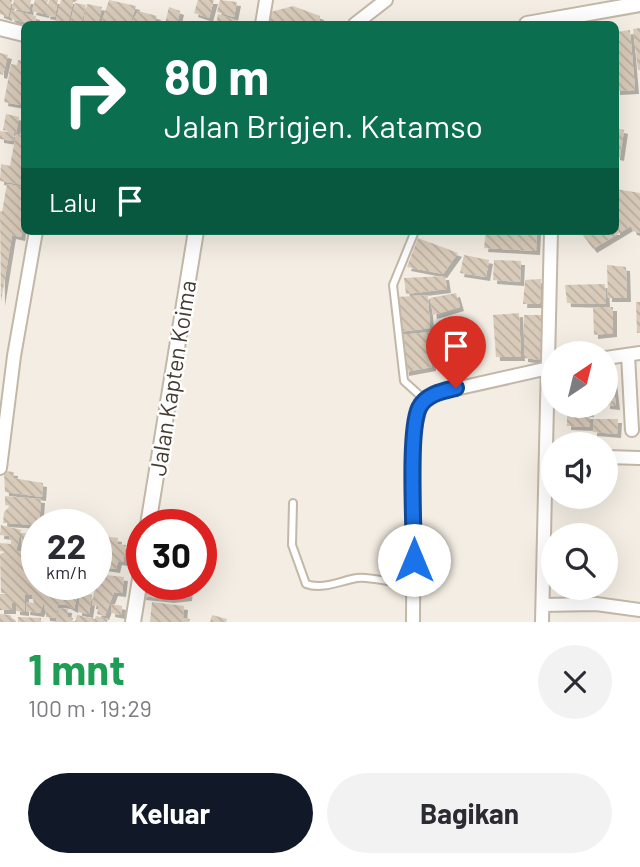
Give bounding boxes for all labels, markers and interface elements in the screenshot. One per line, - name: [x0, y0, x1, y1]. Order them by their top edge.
- text: 80 m: [164, 46, 269, 105]
- icon: right: [49, 49, 140, 140]
- text: Jalan Brigjen. Katamso: [164, 106, 483, 144]
- icon: arrive: [111, 182, 149, 220]
- text: Lalu: [49, 186, 97, 217]
- street label: Jalan Kapten Koima: [143, 278, 201, 478]
- pin: [426, 316, 486, 388]
- icon: arrive: [437, 327, 475, 365]
- north arrow: [541, 341, 618, 418]
- map controls: [541, 341, 618, 600]
- button: sound: [541, 432, 618, 509]
- speed limit sign: 30: [126, 509, 217, 600]
- position arrow: [377, 523, 451, 597]
- button: search: [541, 523, 618, 600]
- text: 22: [47, 524, 86, 566]
- text: km/h: [46, 561, 87, 583]
- text: 1 mnt: [28, 643, 125, 693]
- button: close: [538, 645, 612, 719]
- text: 100 m · 19:29: [28, 694, 152, 722]
- button: Keluar: [28, 773, 313, 853]
- button: Bagikan: [327, 773, 612, 853]

